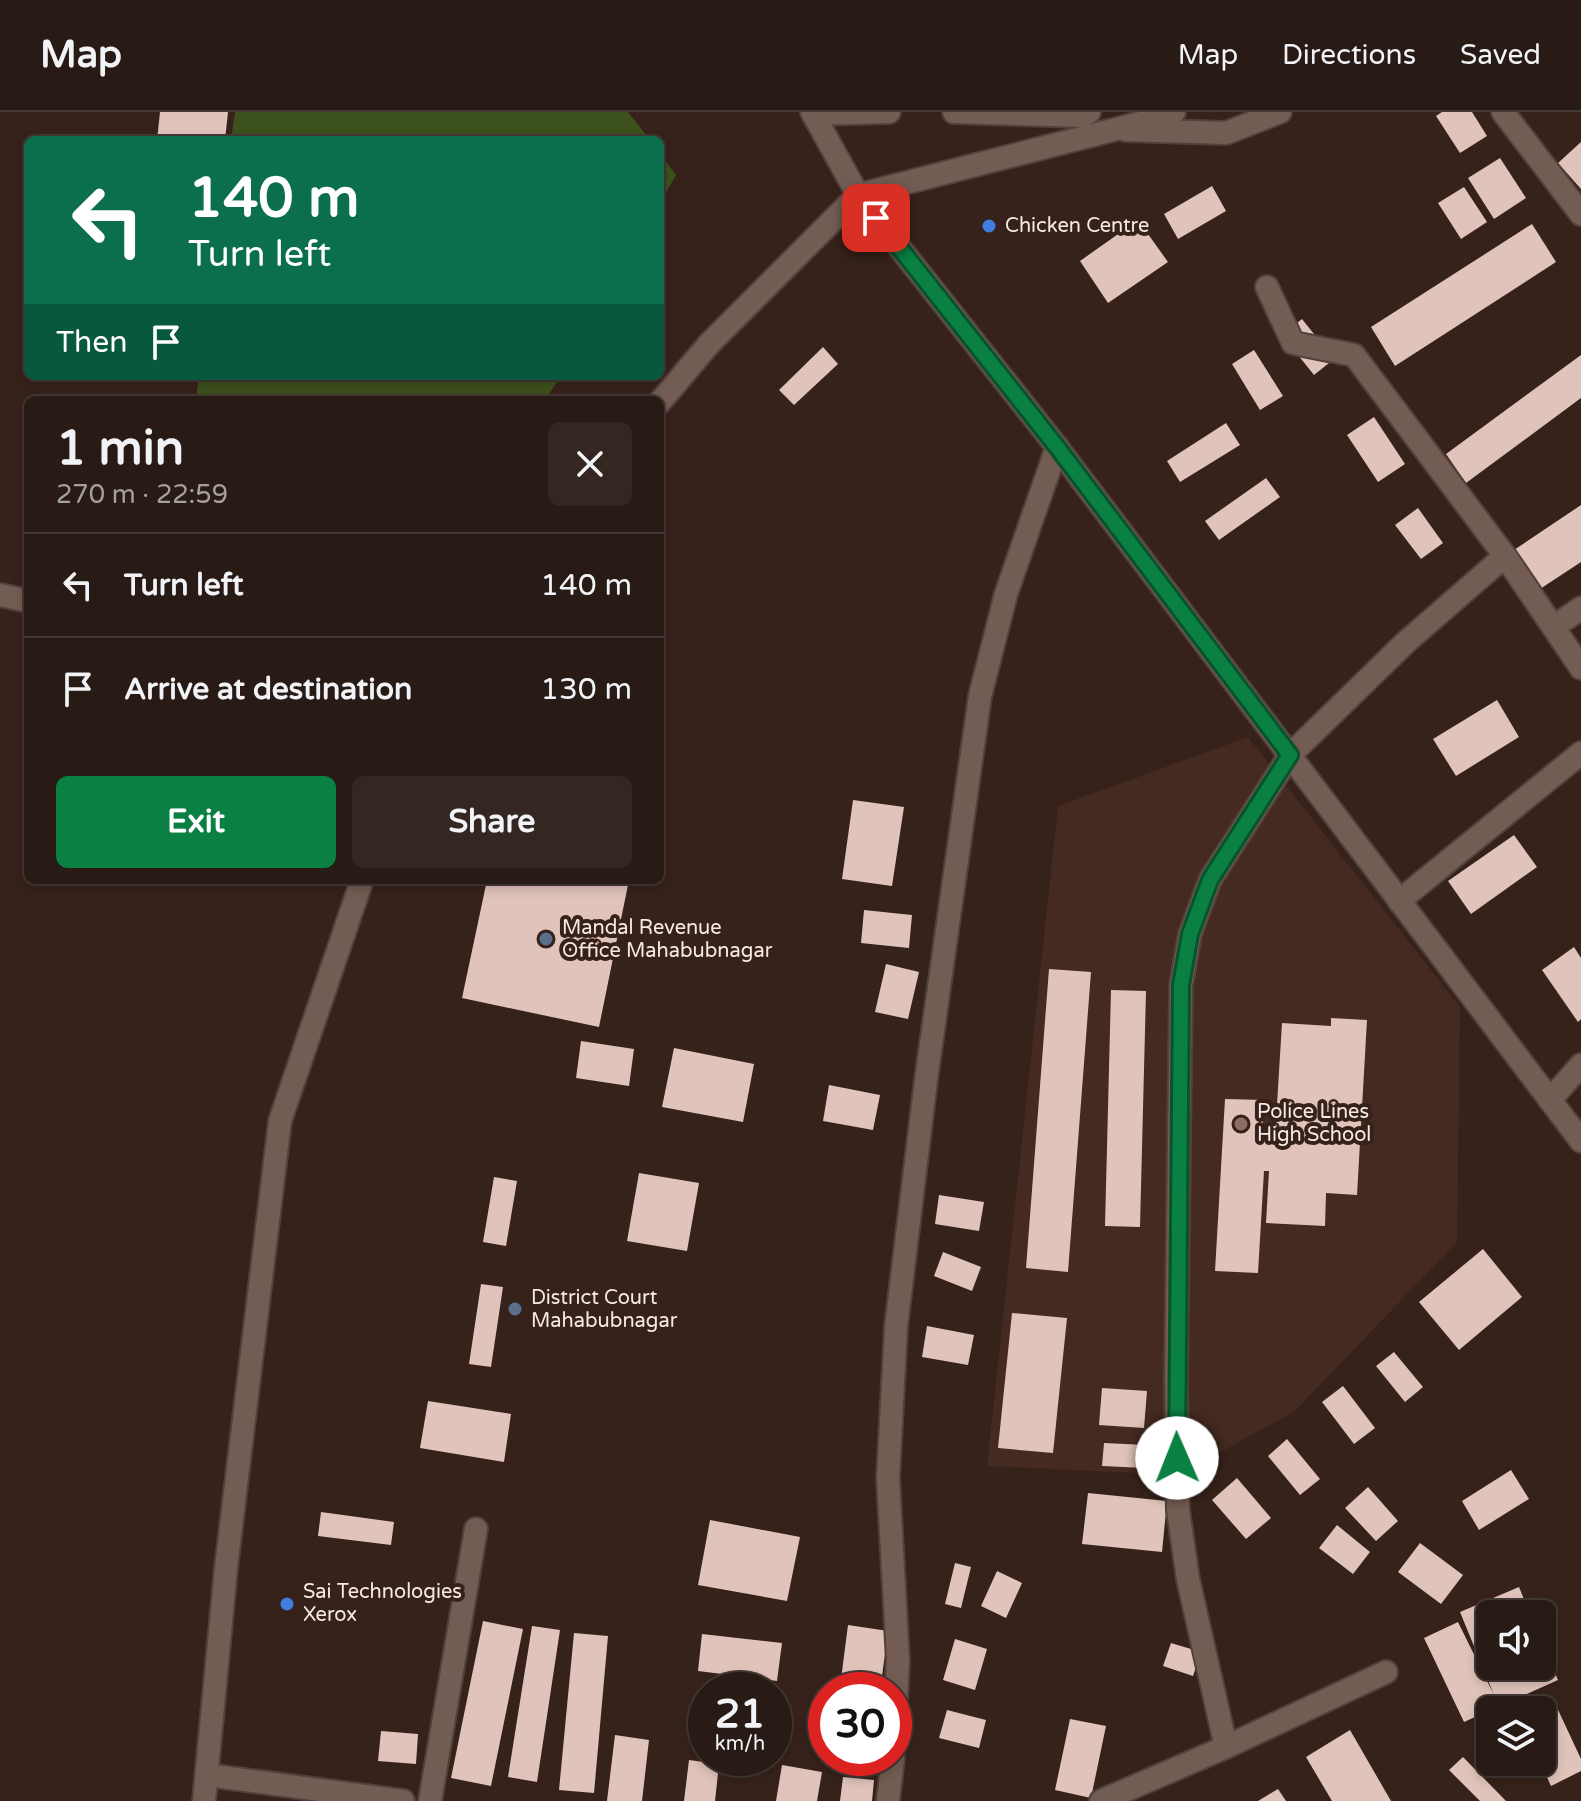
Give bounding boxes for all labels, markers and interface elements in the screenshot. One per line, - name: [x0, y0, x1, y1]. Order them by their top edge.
- text: Map: [40, 32, 122, 78]
- text: Map: [1178, 38, 1238, 72]
- text: Directions: [1282, 38, 1416, 72]
- text: Saved: [1460, 38, 1541, 72]
- text: 140 m: [188, 165, 359, 232]
- icon: left: [56, 168, 160, 272]
- pin: [842, 184, 910, 252]
- icon: arrive: [854, 196, 898, 240]
- place label: Chicken Centre: [1005, 214, 1149, 238]
- marker: Chicken Centre: [980, 217, 998, 235]
- text: Turn left: [188, 233, 331, 276]
- icon: arrive: [144, 320, 188, 364]
- text: Then: [56, 324, 128, 361]
- text: 1 min: [56, 420, 184, 478]
- button: close: [548, 422, 632, 506]
- text: 270 m · 22:59: [56, 479, 228, 510]
- icon: left: [56, 563, 100, 607]
- text: Turn left: [124, 567, 243, 604]
- text: 140 m: [540, 567, 632, 604]
- icon: arrive: [56, 667, 100, 711]
- text: Arrive at destination: [124, 671, 412, 708]
- text: 130 m: [540, 671, 632, 708]
- button: Exit: [56, 776, 336, 868]
- button: Share: [352, 776, 632, 868]
- place label: Mandal Revenue Office Mahabubnagar: [562, 916, 773, 963]
- marker: Mandal Revenue Office Mahabubnagar: [537, 930, 555, 948]
- place label: Police Lines High School: [1257, 1100, 1371, 1147]
- marker: Police Lines High School: [1232, 1115, 1250, 1133]
- place label: District Court Mahabubnagar: [531, 1286, 678, 1333]
- marker: District Court Mahabubnagar: [506, 1300, 524, 1318]
- position arrow: [1135, 1416, 1219, 1500]
- place label: Sai Technologies Xerox: [303, 1580, 462, 1627]
- marker: Sai Technologies Xerox: [278, 1595, 296, 1613]
- map controls: [1476, 1600, 1556, 1776]
- button: sound: [1476, 1600, 1556, 1680]
- speed limit sign: 30: [808, 1672, 912, 1776]
- text: 21: [715, 1690, 765, 1738]
- button: layers: [1476, 1696, 1556, 1776]
- text: km/h: [715, 1732, 765, 1756]

